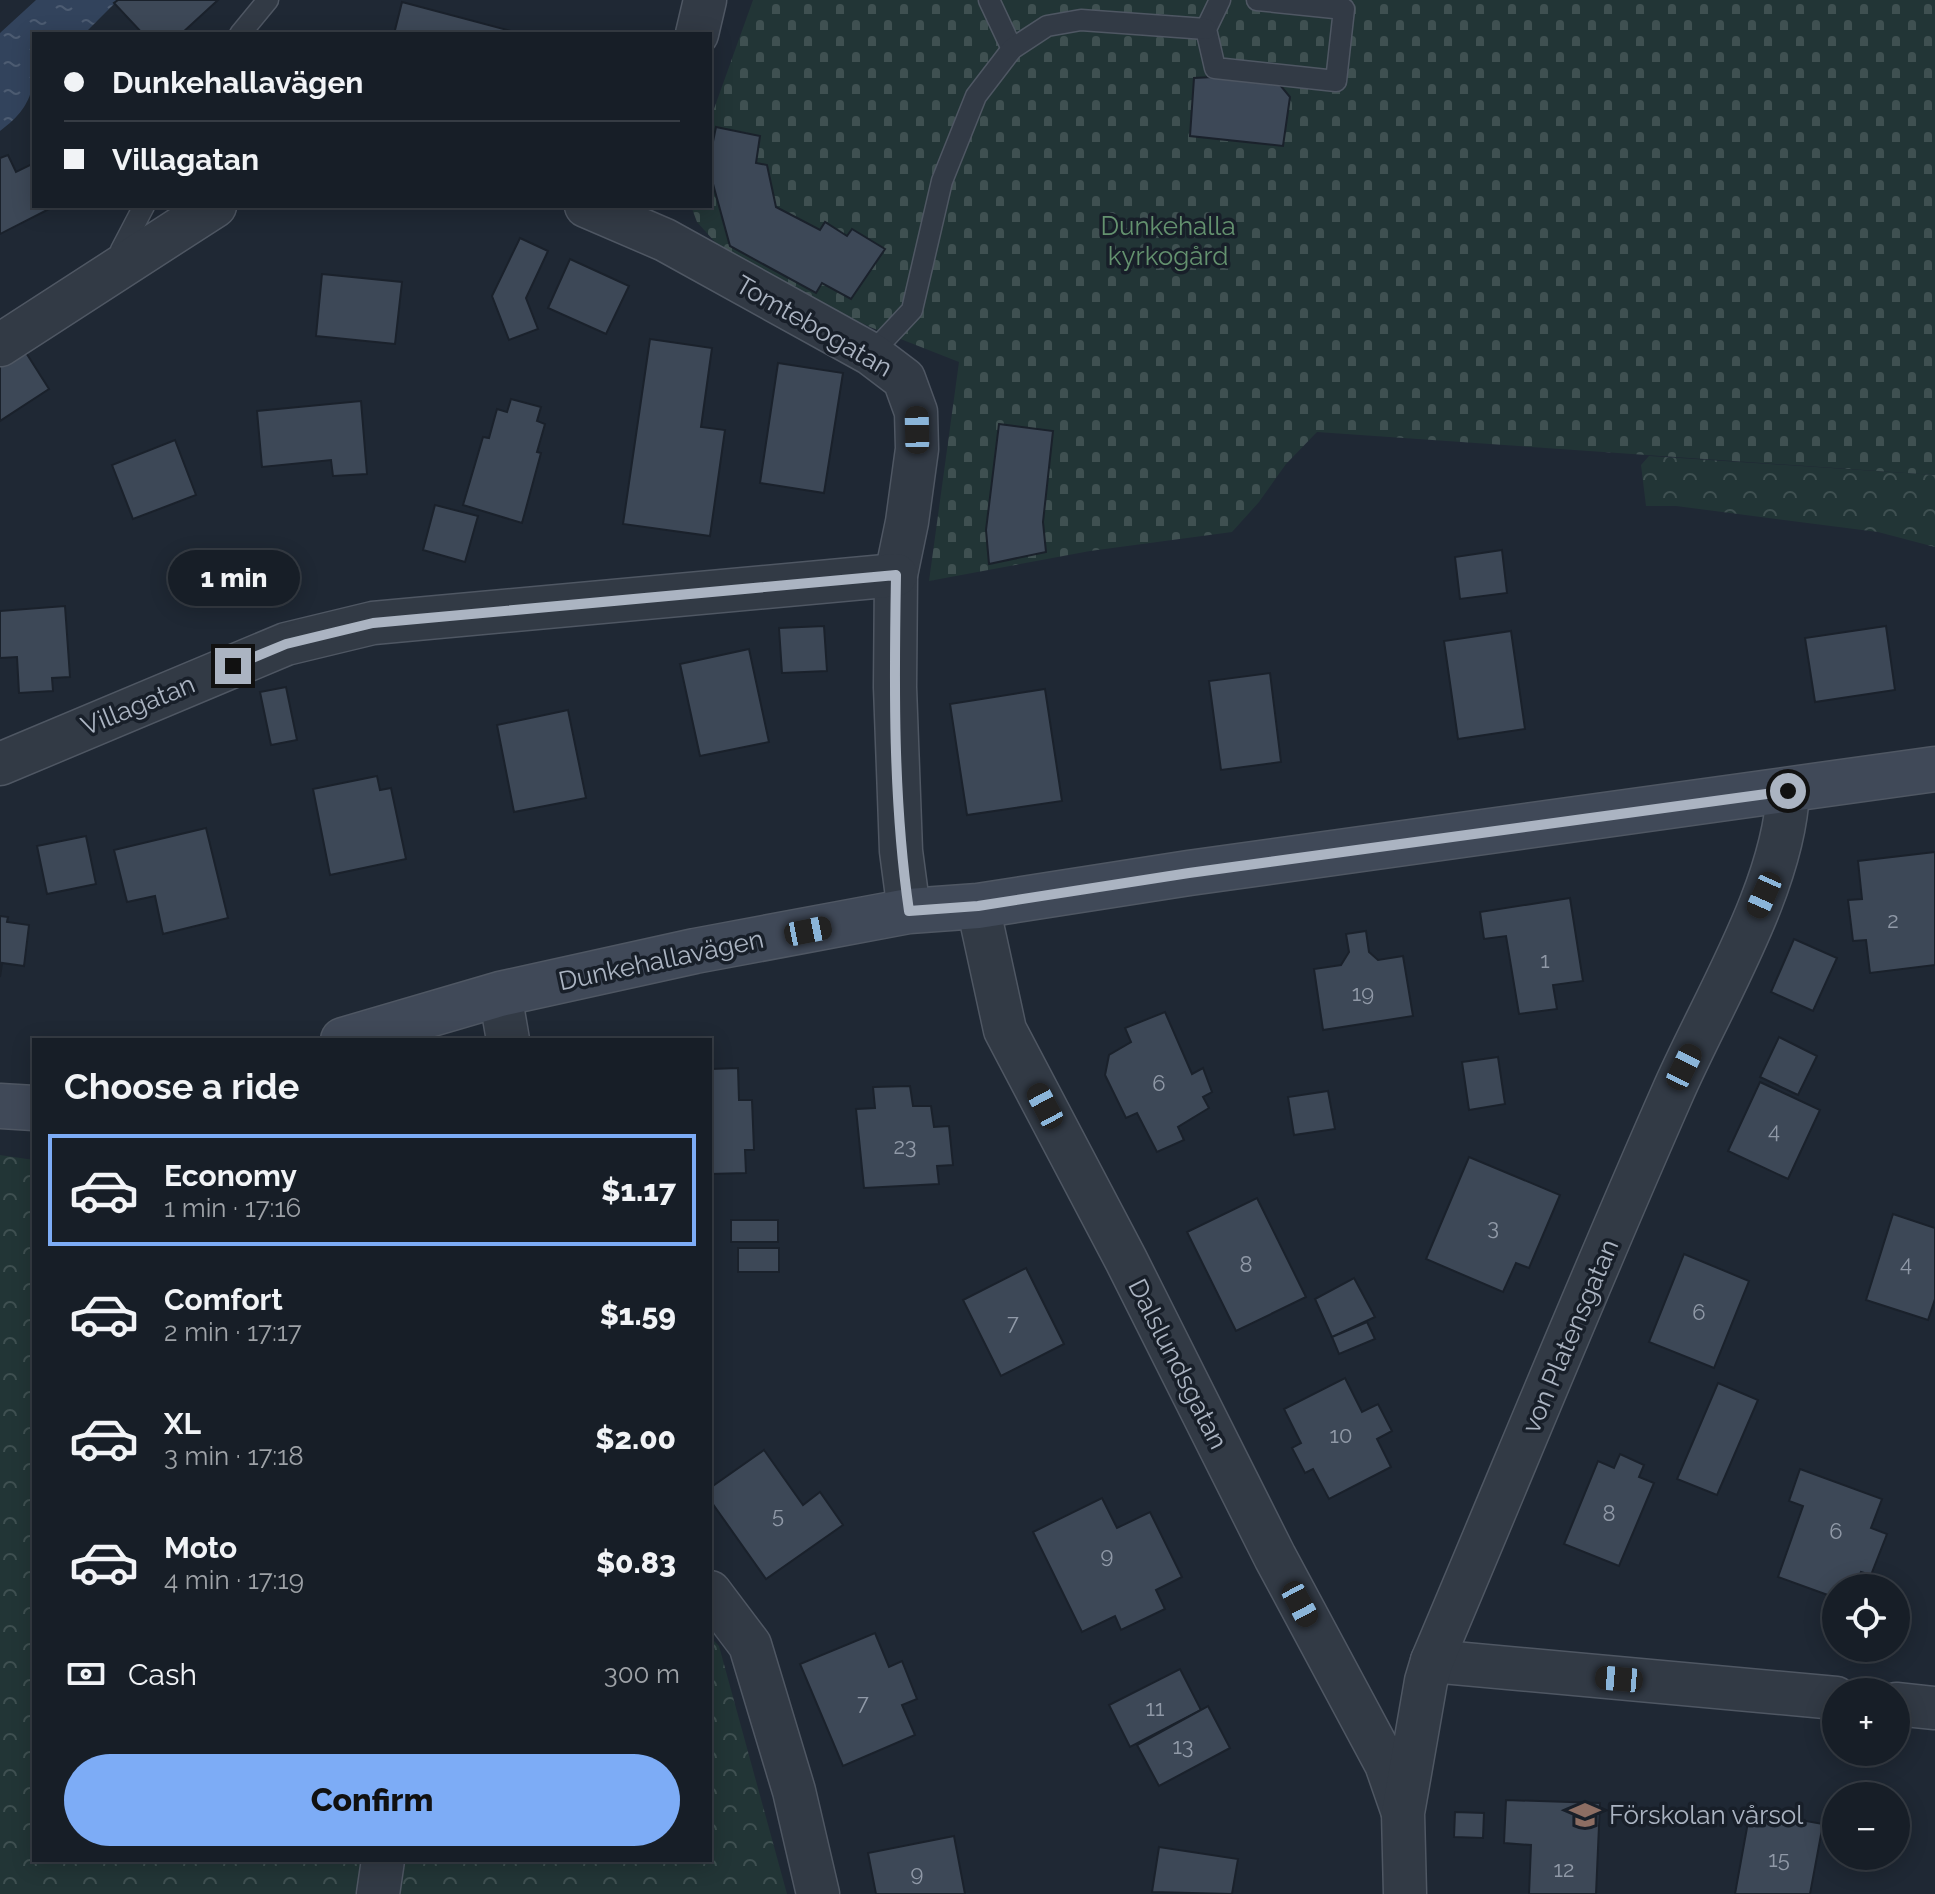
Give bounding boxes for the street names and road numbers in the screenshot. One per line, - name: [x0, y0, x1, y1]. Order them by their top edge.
- street label: Tomtebogatan: [730, 269, 898, 383]
- street label: Villagatan: [77, 669, 199, 741]
- street label: Dunkehallavägen: [556, 924, 766, 996]
- street label: von Platensgatan: [1516, 1235, 1624, 1437]
- street label: Dalslundsgatan: [1122, 1274, 1234, 1454]

